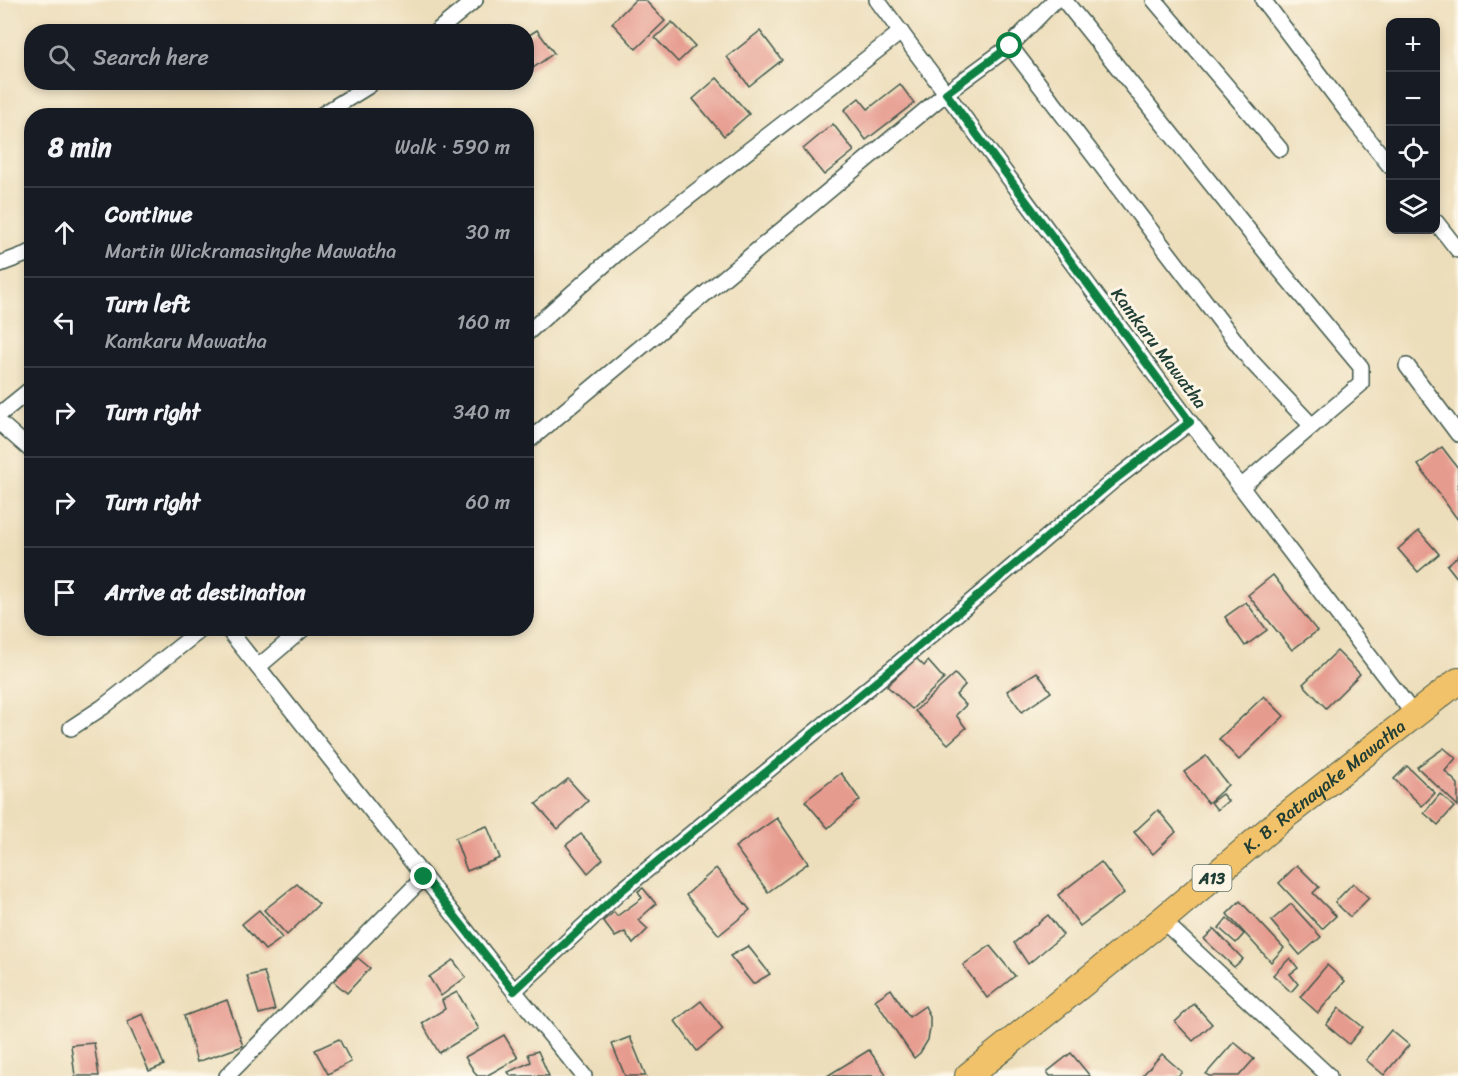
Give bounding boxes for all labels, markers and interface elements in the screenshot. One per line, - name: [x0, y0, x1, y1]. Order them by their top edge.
- map controls: [1386, 18, 1440, 234]
- button: +: [1386, 18, 1440, 72]
- search box: [24, 24, 534, 90]
- route start: [996, 32, 1022, 58]
- text: Search here: [93, 38, 209, 77]
- icon: search: [45, 41, 78, 74]
- button: −: [1386, 72, 1440, 126]
- text: 8 min: [48, 124, 112, 170]
- button: locate: [1386, 126, 1440, 180]
- text: Walk · 590 m: [395, 130, 510, 165]
- button: layers: [1386, 180, 1440, 234]
- text: Continue: [105, 195, 193, 234]
- text: 30 m: [466, 215, 510, 250]
- icon: ahead: [48, 216, 81, 249]
- text: Martin Wickramasinghe Mawatha: [105, 234, 396, 269]
- street label: Kamkaru Mawatha: [1102, 280, 1216, 416]
- text: Turn left: [105, 285, 190, 324]
- text: 160 m: [457, 305, 510, 340]
- icon: left: [48, 306, 81, 339]
- text: Kamkaru Mawatha: [105, 324, 267, 359]
- text: Turn right: [105, 393, 200, 432]
- text: 340 m: [453, 395, 510, 430]
- icon: right: [48, 396, 81, 429]
- text: Turn right: [105, 483, 200, 522]
- text: 60 m: [465, 485, 510, 520]
- icon: right: [48, 486, 81, 519]
- text: Arrive at destination: [105, 573, 306, 612]
- icon: arrive: [48, 576, 81, 609]
- street label: K. B. Ratnayake Mawatha: [1235, 711, 1413, 862]
- route end: [410, 863, 436, 889]
- road number: A13: [1192, 865, 1232, 891]

